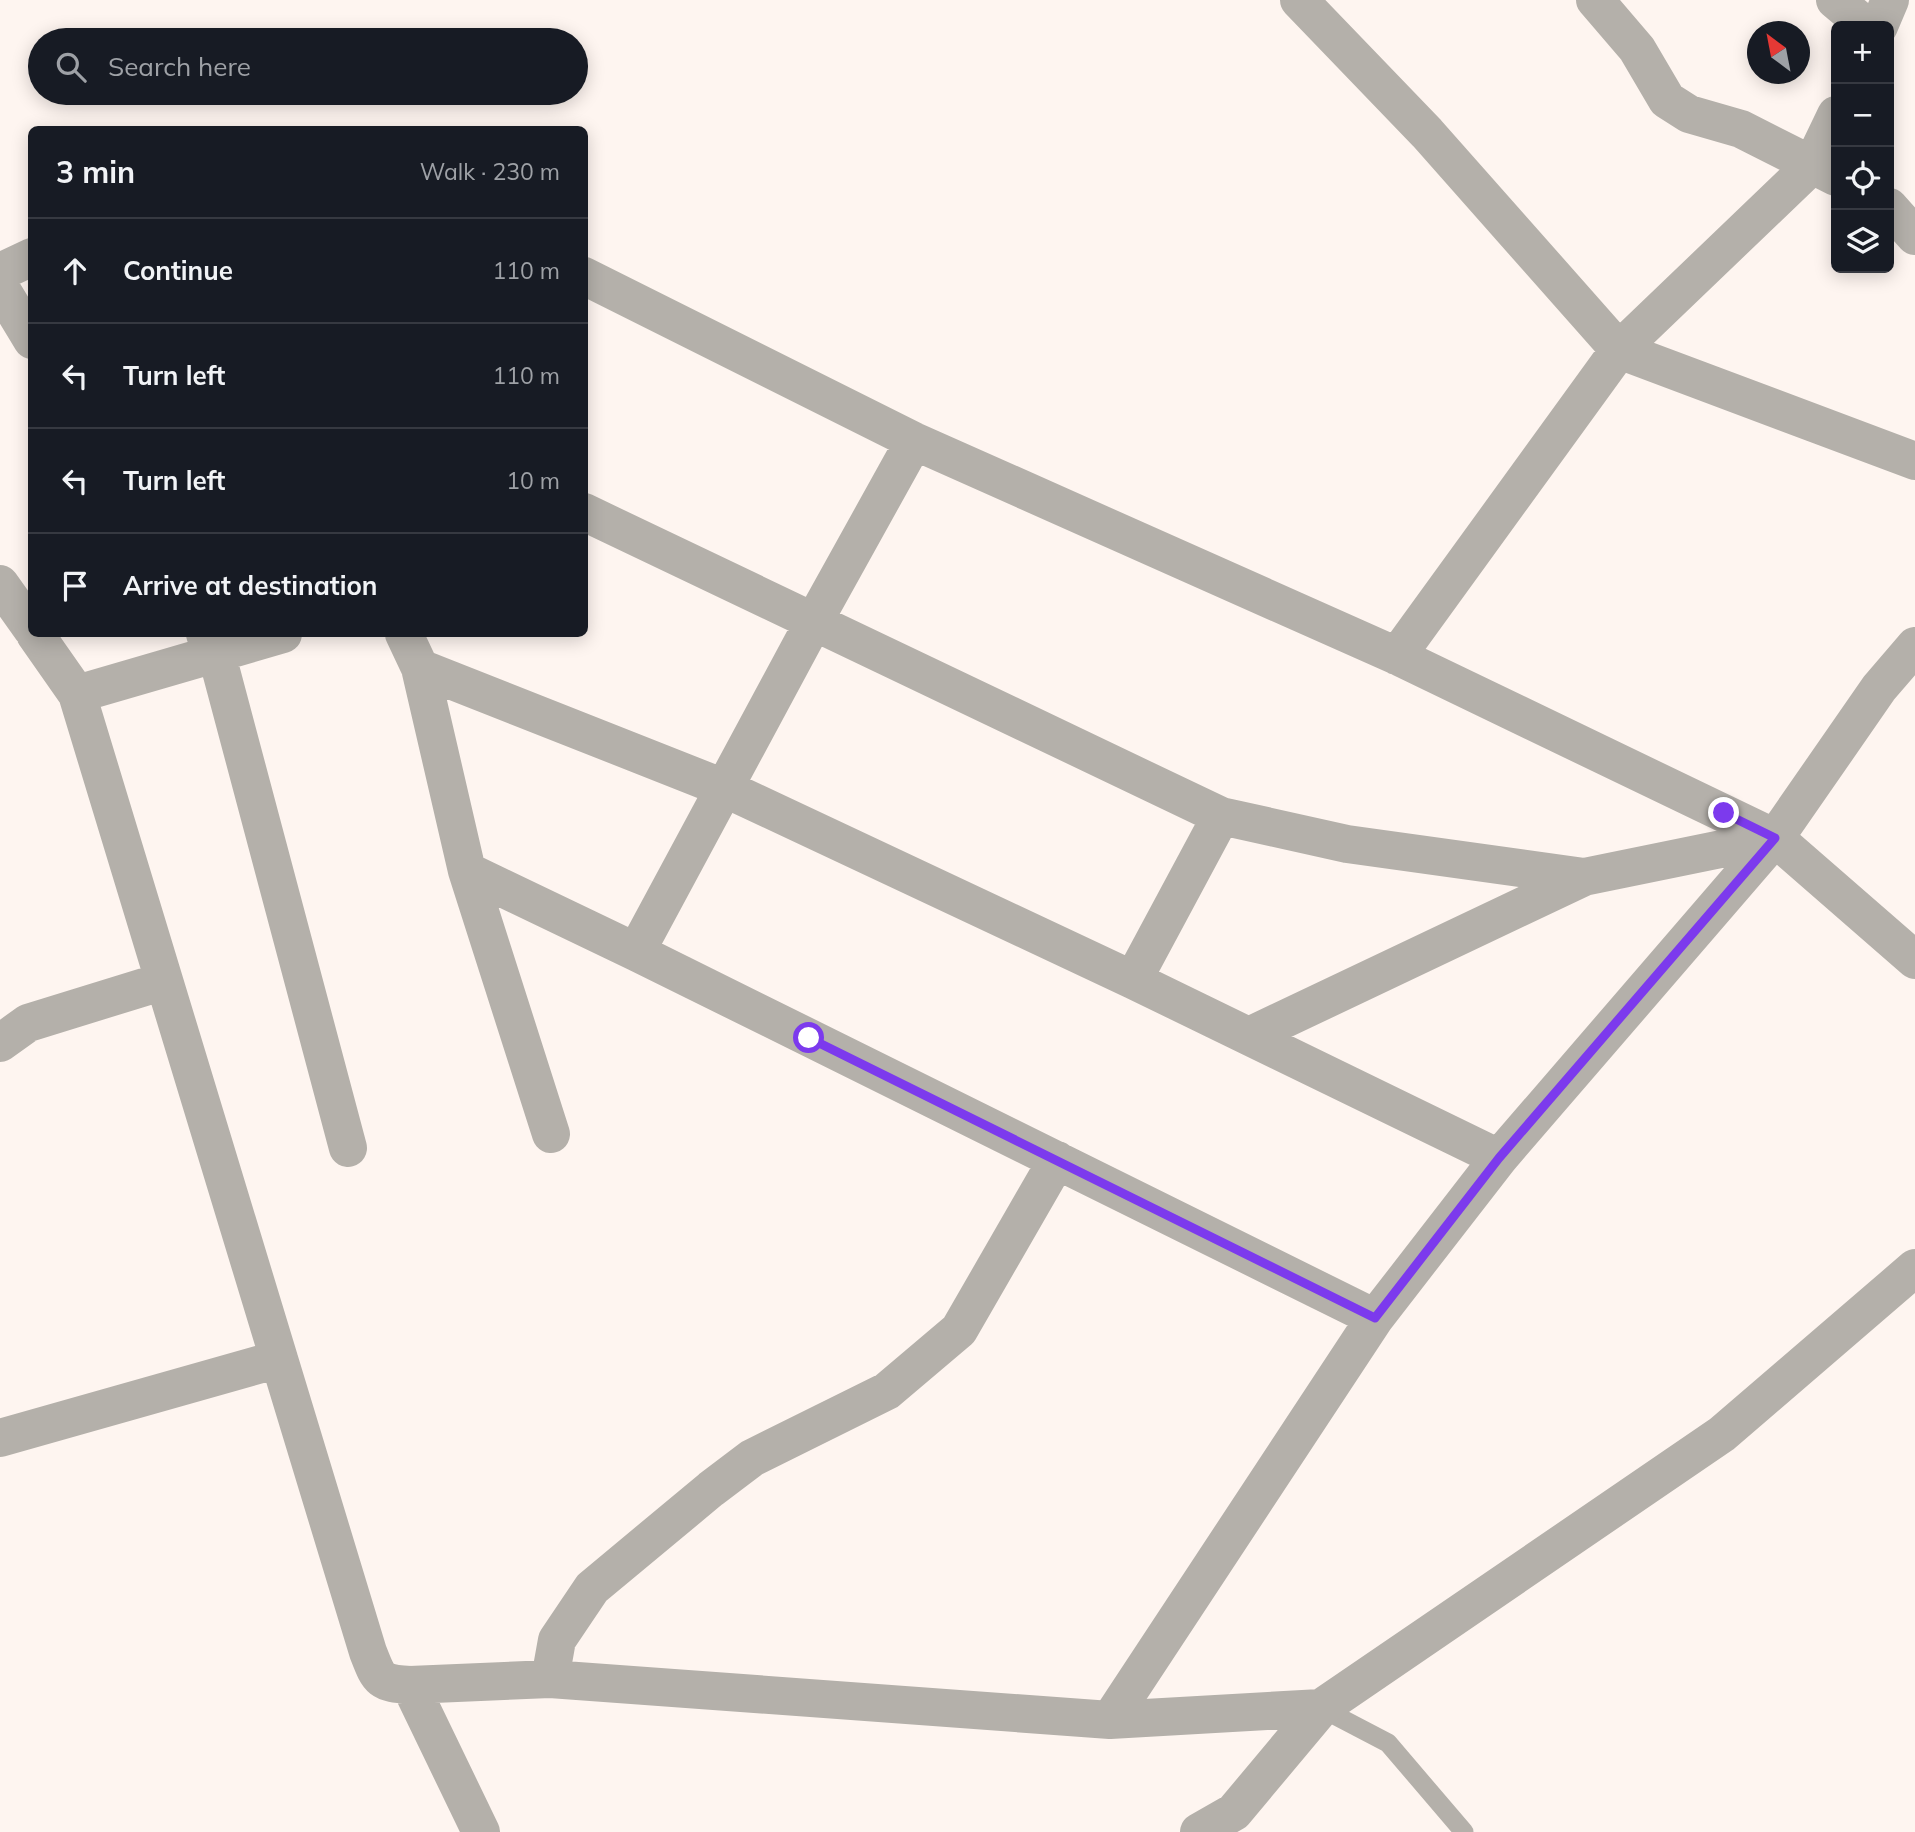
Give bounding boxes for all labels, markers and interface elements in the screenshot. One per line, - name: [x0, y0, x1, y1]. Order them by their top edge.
- north arrow: [1747, 21, 1810, 84]
- map controls: [1831, 21, 1894, 273]
- button: +: [1831, 21, 1894, 84]
- search box: [28, 28, 588, 105]
- icon: search: [52, 48, 90, 86]
- text: Search here: [108, 50, 251, 83]
- button: −: [1831, 84, 1894, 147]
- button: locate: [1831, 147, 1894, 210]
- text: 3 min: [56, 153, 135, 191]
- text: Walk · 230 m: [420, 157, 560, 186]
- button: layers: [1831, 210, 1894, 273]
- icon: ahead: [56, 252, 94, 290]
- text: Continue: [123, 254, 233, 287]
- text: 110 m: [492, 256, 560, 285]
- icon: left: [56, 357, 94, 395]
- text: Turn left: [123, 359, 225, 392]
- text: 110 m: [492, 361, 560, 390]
- icon: left: [56, 462, 94, 500]
- text: Turn left: [123, 464, 225, 497]
- text: 10 m: [506, 466, 560, 495]
- icon: arrive: [56, 567, 94, 605]
- text: Arrive at destination: [123, 569, 378, 602]
- route end: [1708, 797, 1739, 828]
- route start: [793, 1022, 824, 1053]

